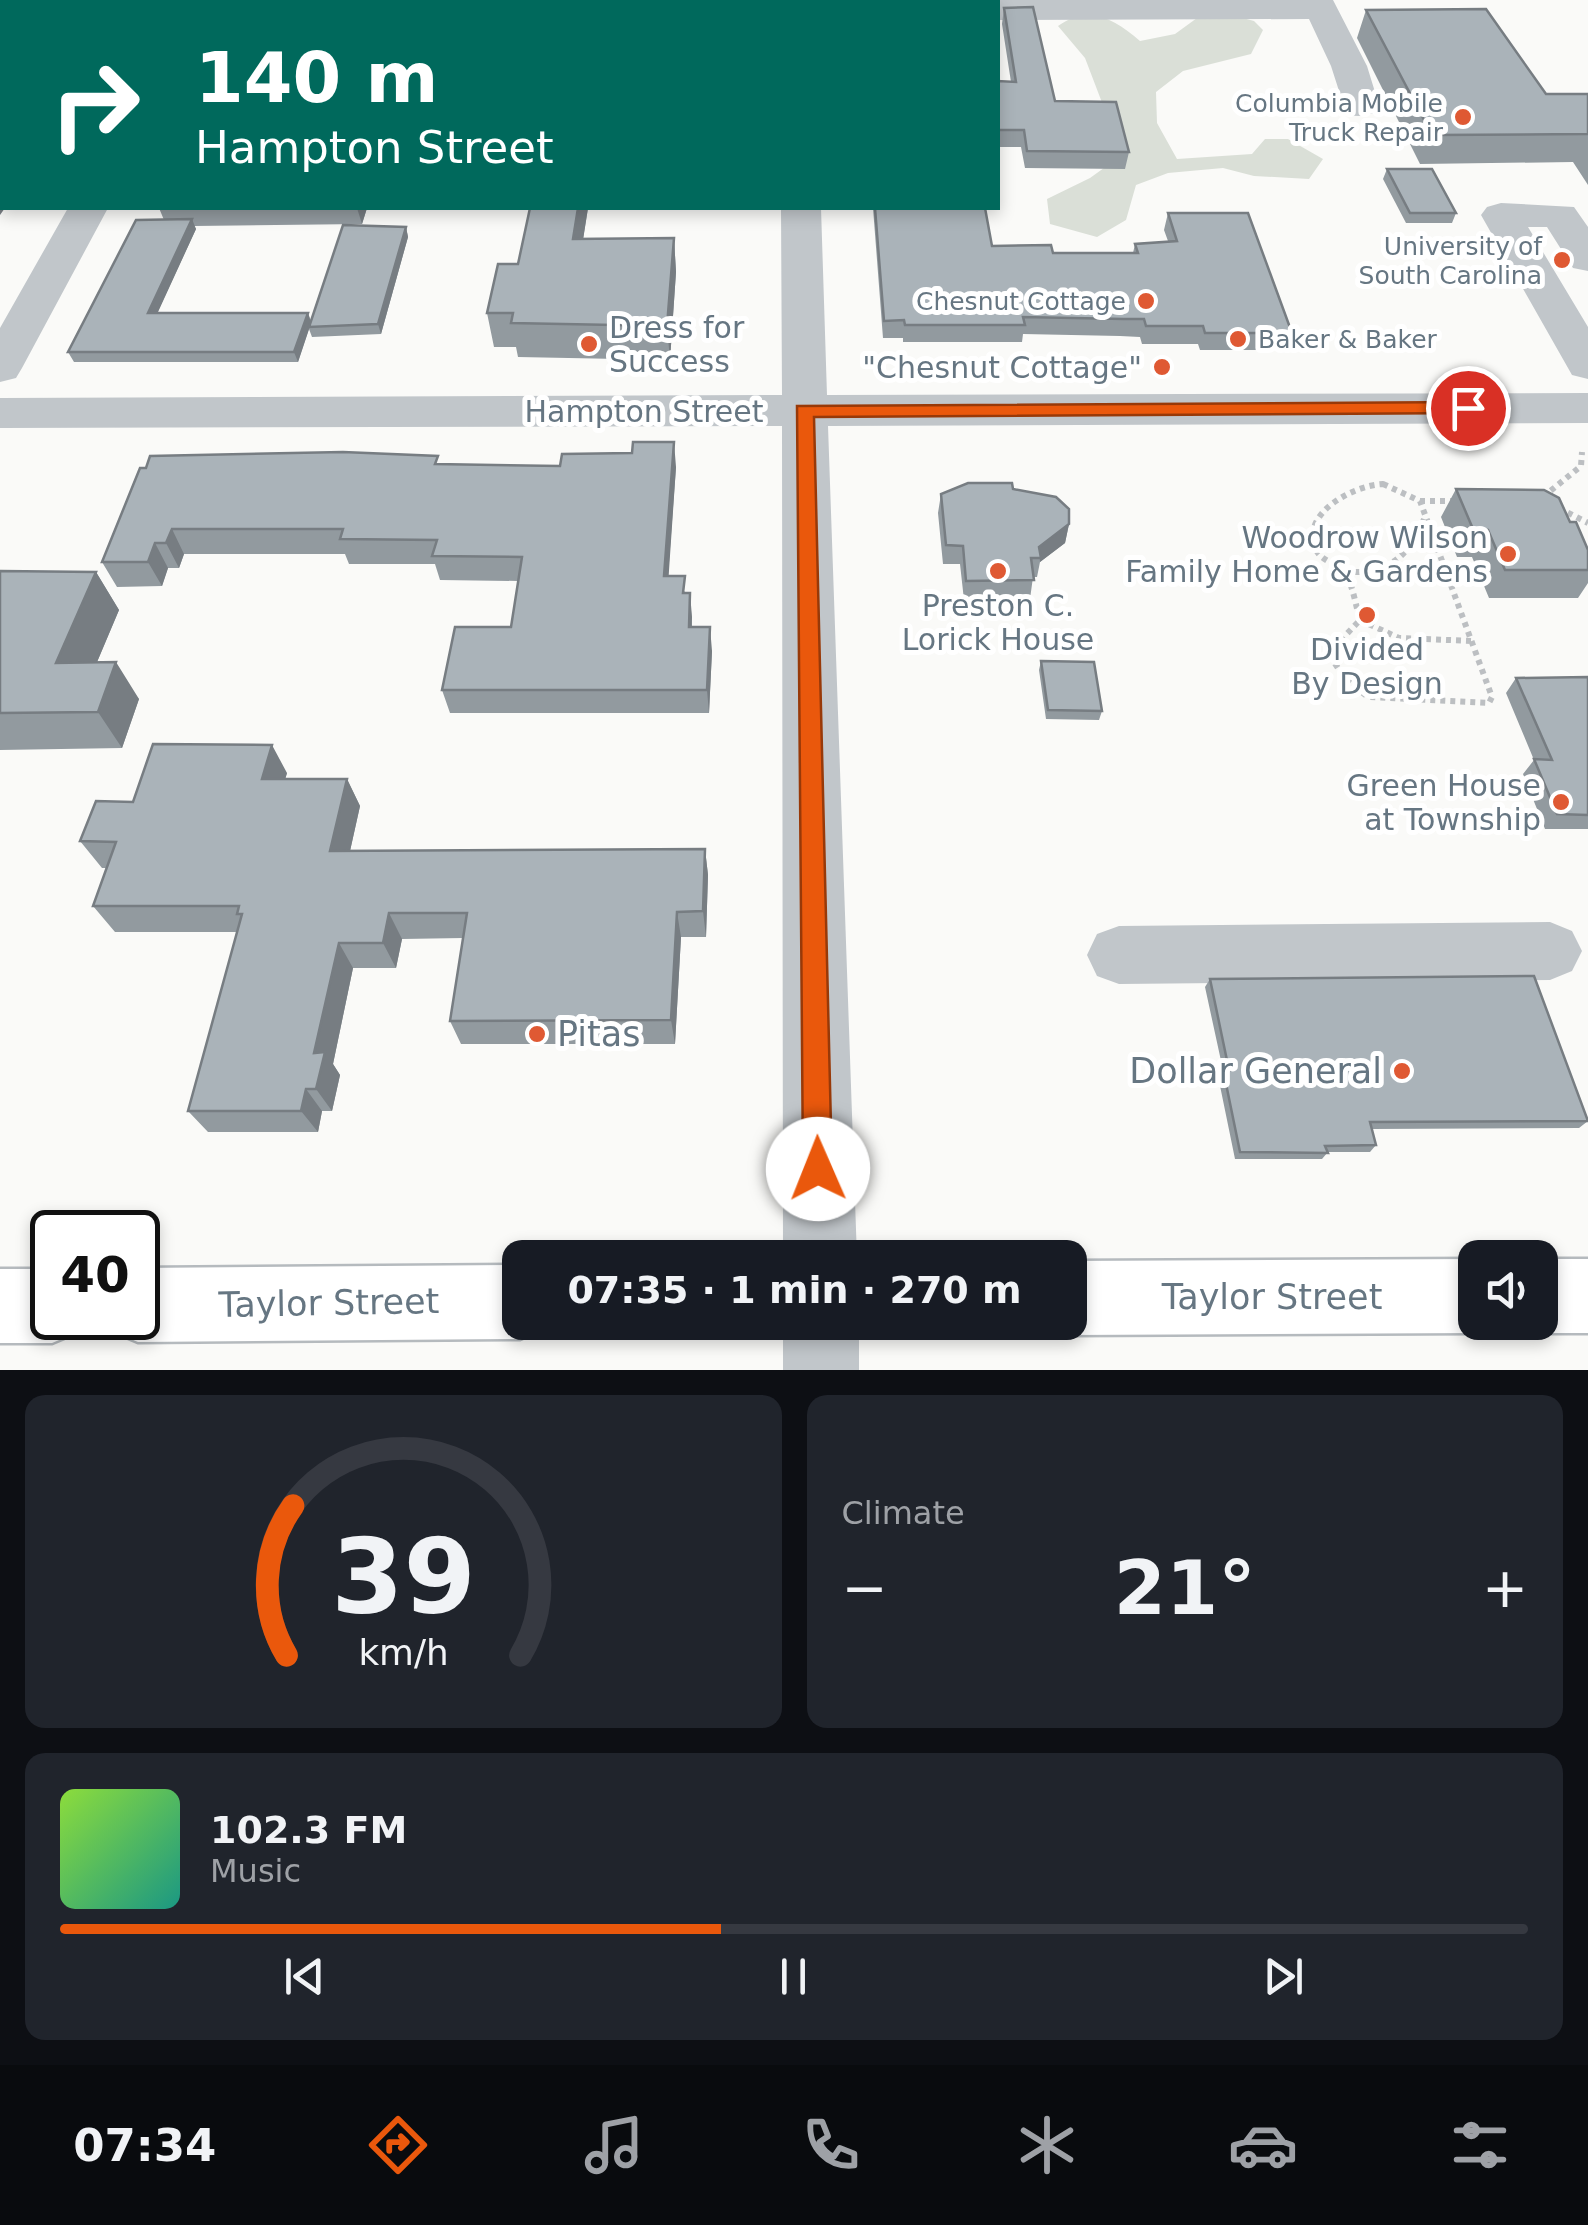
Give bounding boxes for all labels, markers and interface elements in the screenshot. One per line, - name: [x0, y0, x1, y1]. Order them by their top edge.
- text: 140 m: [195, 37, 438, 119]
- icon: right: [30, 40, 160, 170]
- place label: Columbia Mobile Truck Repair: [1235, 89, 1444, 147]
- marker: Columbia Mobile Truck Repair: [1452, 106, 1474, 128]
- text: Hampton Street: [195, 121, 554, 174]
- place label: University of South Carolina: [1359, 232, 1543, 290]
- marker: University of South Carolina: [1551, 249, 1573, 271]
- place label: Chesnut Cottage: [916, 287, 1126, 316]
- marker: Chesnut Cottage: [1135, 290, 1157, 312]
- place label: Dress for Success: [609, 310, 745, 379]
- place label: Baker & Baker: [1258, 325, 1438, 354]
- marker: Baker & Baker: [1227, 328, 1249, 350]
- marker: Dress for Success: [578, 333, 600, 355]
- place label: "Chesnut Cottage": [862, 350, 1142, 385]
- marker: "Chesnut Cottage": [1151, 356, 1173, 378]
- pin: [1426, 366, 1511, 451]
- icon: arrive: [1441, 381, 1496, 436]
- street label: Hampton Street: [524, 394, 764, 429]
- place label: Woodrow Wilson Family Home & Gardens: [1125, 520, 1488, 589]
- marker: Woodrow Wilson Family Home & Gardens: [1497, 543, 1519, 565]
- marker: Preston C. Lorick House: [987, 560, 1009, 582]
- place label: Preston C. Lorick House: [902, 588, 1094, 657]
- marker: Divided By Design: [1356, 604, 1378, 626]
- place label: Divided By Design: [1291, 632, 1443, 701]
- place label: Green House at Township: [1347, 768, 1541, 837]
- marker: Green House at Township: [1550, 791, 1572, 813]
- place label: Pitas: [557, 1014, 640, 1054]
- marker: Pitas: [526, 1023, 548, 1045]
- place label: Dollar General: [1129, 1051, 1382, 1091]
- marker: Dollar General: [1391, 1060, 1413, 1082]
- position arrow: [766, 1117, 870, 1221]
- speed limit sign: 40: [30, 1210, 160, 1340]
- map controls: [1458, 1240, 1558, 1340]
- button: sound: [1458, 1240, 1558, 1340]
- text: 07:35 · 1 min · 270 m: [567, 1268, 1022, 1312]
- street label: Taylor Street: [1161, 1277, 1382, 1317]
- street label: Taylor Street: [217, 1281, 440, 1325]
- text: Climate: [842, 1494, 965, 1532]
- text: 39: [331, 1516, 476, 1638]
- text: 21°: [1114, 1544, 1256, 1632]
- text: −: [842, 1556, 888, 1620]
- text: +: [1482, 1556, 1528, 1620]
- text: km/h: [358, 1632, 448, 1673]
- text: 102.3 FM: [210, 1808, 407, 1852]
- text: Music: [210, 1852, 301, 1890]
- icon: previous: [277, 1949, 332, 2004]
- icon: pause: [766, 1949, 821, 2004]
- icon: next: [1256, 1949, 1311, 2004]
- icon: directions: [363, 2110, 433, 2180]
- icon: music: [579, 2110, 649, 2180]
- icon: phone: [796, 2110, 866, 2180]
- icon: climate: [1012, 2110, 1082, 2180]
- icon: car: [1228, 2110, 1298, 2180]
- icon: filters: [1445, 2110, 1515, 2180]
- text: 07:34: [73, 2119, 216, 2172]

